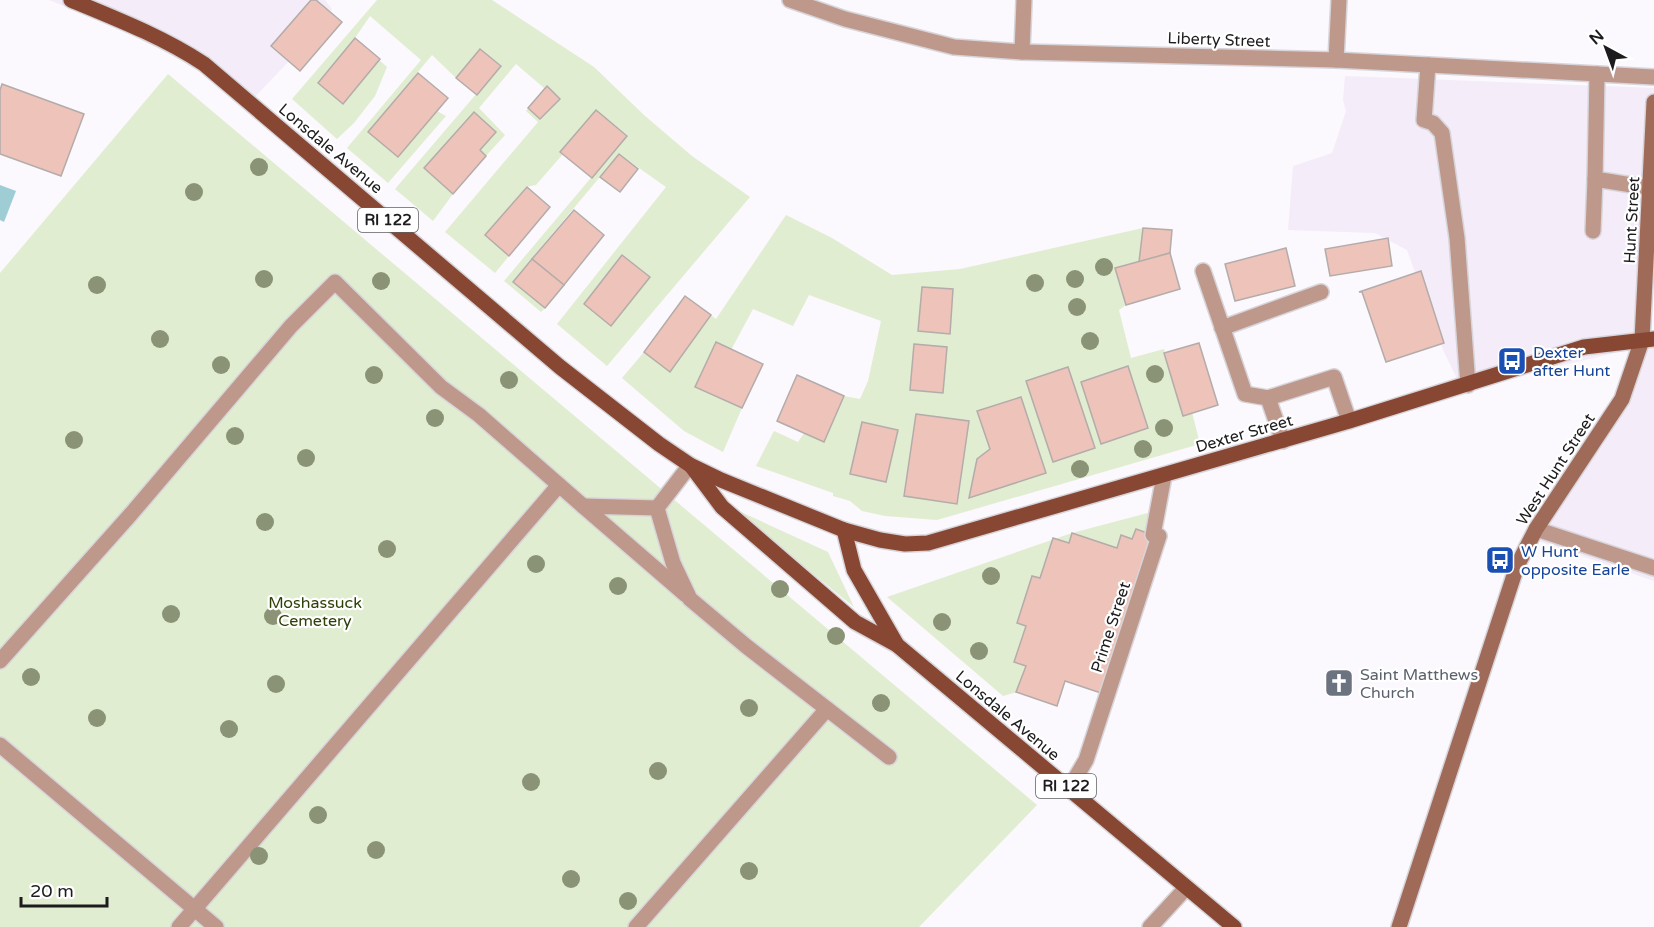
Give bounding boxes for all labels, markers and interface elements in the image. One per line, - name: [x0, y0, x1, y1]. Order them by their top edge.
- north arrow: [1576, 18, 1636, 78]
- text: N: [1585, 26, 1608, 49]
- street label: Liberty Street: [1167, 28, 1271, 52]
- street label: Lonsdale Avenue: [274, 99, 387, 198]
- street label: Hunt Street: [1620, 176, 1644, 264]
- road number: RI 122: [358, 208, 418, 232]
- place label: Dexter after Hunt: [1533, 343, 1610, 381]
- bus stop icon: Dexter after Hunt: [1496, 345, 1528, 377]
- street label: West Hunt Street: [1512, 410, 1600, 529]
- street label: Dexter Street: [1193, 411, 1295, 457]
- place label: W Hunt opposite Earle: [1521, 542, 1630, 580]
- bus stop icon: W Hunt opposite Earle: [1484, 544, 1516, 576]
- street label: Prime Street: [1087, 579, 1135, 675]
- park label: Moshassuck Cemetery: [268, 593, 362, 631]
- place label: Saint Matthews Church: [1360, 665, 1478, 703]
- street label: Lonsdale Avenue: [951, 666, 1064, 765]
- church icon: Saint Matthews Church: [1323, 667, 1355, 699]
- road number: RI 122: [1036, 774, 1096, 798]
- scale bar: [21, 870, 106, 908]
- text: 20 m: [30, 880, 74, 902]

